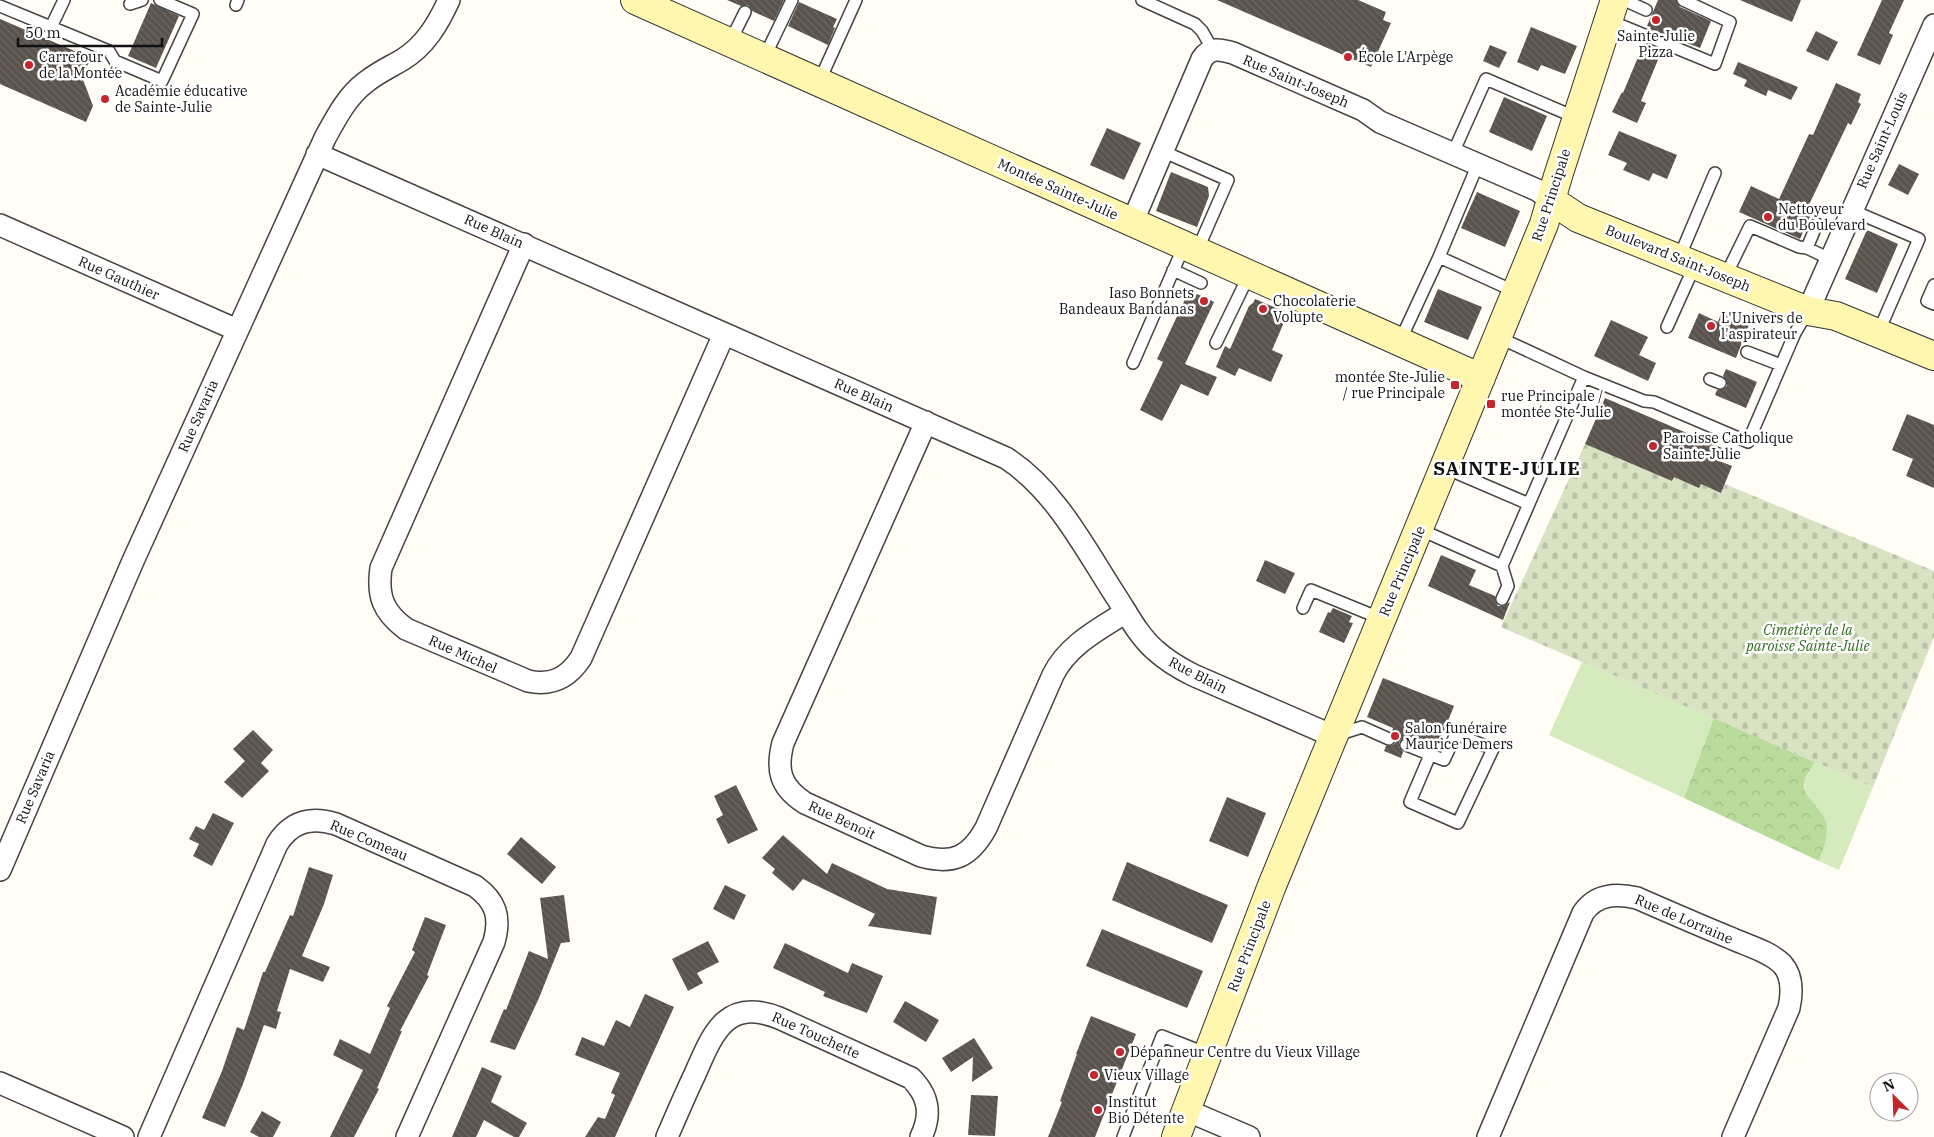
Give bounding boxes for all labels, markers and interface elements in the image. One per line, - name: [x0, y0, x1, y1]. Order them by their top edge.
- marker: Sainte-Julie Pizza: [1650, 14, 1662, 26]
- scale bar: [18, 15, 161, 47]
- text: 50 m: [25, 23, 61, 42]
- place label: Sainte-Julie Pizza: [1617, 27, 1695, 61]
- place label: École L'Arpège: [1358, 47, 1453, 66]
- place label: Carrefour de la Montée: [39, 48, 122, 82]
- street label: Rue Saint-Joseph: [1240, 51, 1352, 112]
- marker: École L'Arpège: [1342, 51, 1354, 63]
- marker: Carrefour de la Montée: [23, 59, 35, 71]
- place label: Académie éducative de Sainte-Julie: [115, 82, 248, 116]
- street label: Rue Saint-Louis: [1853, 89, 1911, 191]
- marker: Académie éducative de Sainte-Julie: [99, 93, 111, 105]
- street label: Rue Principale: [1528, 146, 1574, 244]
- street label: Montée Sainte-Julie: [995, 154, 1121, 224]
- place label: Nettoyeur du Boulevard: [1778, 200, 1866, 234]
- street label: Rue Blain: [461, 210, 527, 252]
- marker: Nettoyeur du Boulevard: [1762, 211, 1774, 223]
- street label: Boulevard Saint-Joseph: [1603, 221, 1754, 296]
- street label: Rue Gauthier: [76, 252, 163, 304]
- place label: Iaso Bonnets Bandeaux Bandanas: [1059, 284, 1194, 318]
- place label: Chocolaterie Volupte: [1273, 292, 1356, 326]
- marker: Iaso Bonnets Bandeaux Bandanas: [1198, 295, 1210, 307]
- marker: Chocolaterie Volupte: [1257, 303, 1269, 315]
- place label: L'Univers de l'aspirateur: [1721, 309, 1803, 343]
- marker: L'Univers de l'aspirateur: [1705, 320, 1717, 332]
- place label: montée Ste-Julie / rue Principale: [1335, 368, 1445, 402]
- street label: Rue Blain: [831, 374, 897, 416]
- street label: Rue Savaria: [174, 377, 222, 455]
- marker: montée Ste-Julie / rue Principale: [1449, 379, 1461, 391]
- place label: rue Principale / montée Ste-Julie: [1501, 387, 1611, 421]
- marker: rue Principale / montée Ste-Julie: [1485, 398, 1497, 410]
- place label: Paroisse Catholique Sainte-Julie: [1663, 429, 1793, 463]
- marker: Paroisse Catholique Sainte-Julie: [1647, 440, 1659, 452]
- district label: SAINTE-JULIE: [1433, 456, 1581, 480]
- street label: Rue Principale: [1375, 523, 1429, 619]
- park label: Cimetière de la paroisse Sainte-Julie: [1744, 621, 1870, 655]
- street label: Rue Michel: [426, 631, 500, 677]
- street label: Rue Blain: [1166, 653, 1230, 697]
- place label: Salon funéraire Maurice Demers: [1405, 719, 1513, 753]
- marker: Salon funéraire Maurice Demers: [1389, 730, 1401, 742]
- street label: Rue Savaria: [12, 747, 59, 826]
- street label: Rue Benoit: [806, 797, 878, 843]
- street label: Rue Comeau: [327, 816, 411, 865]
- street label: Rue de Lorraine: [1632, 890, 1736, 948]
- street label: Rue Principale: [1223, 898, 1275, 994]
- street label: Rue Touchette: [769, 1008, 863, 1062]
- place label: Dépanneur Centre du Vieux Village: [1130, 1043, 1360, 1061]
- marker: Dépanneur Centre du Vieux Village: [1114, 1046, 1126, 1058]
- place label: Vieux Village: [1104, 1066, 1189, 1084]
- marker: Vieux Village: [1088, 1069, 1100, 1081]
- north arrow: [1869, 1072, 1919, 1122]
- text: N: [1880, 1075, 1897, 1096]
- place label: Institut Bio Détente: [1108, 1093, 1184, 1127]
- marker: Institut Bio Détente: [1092, 1104, 1104, 1116]

